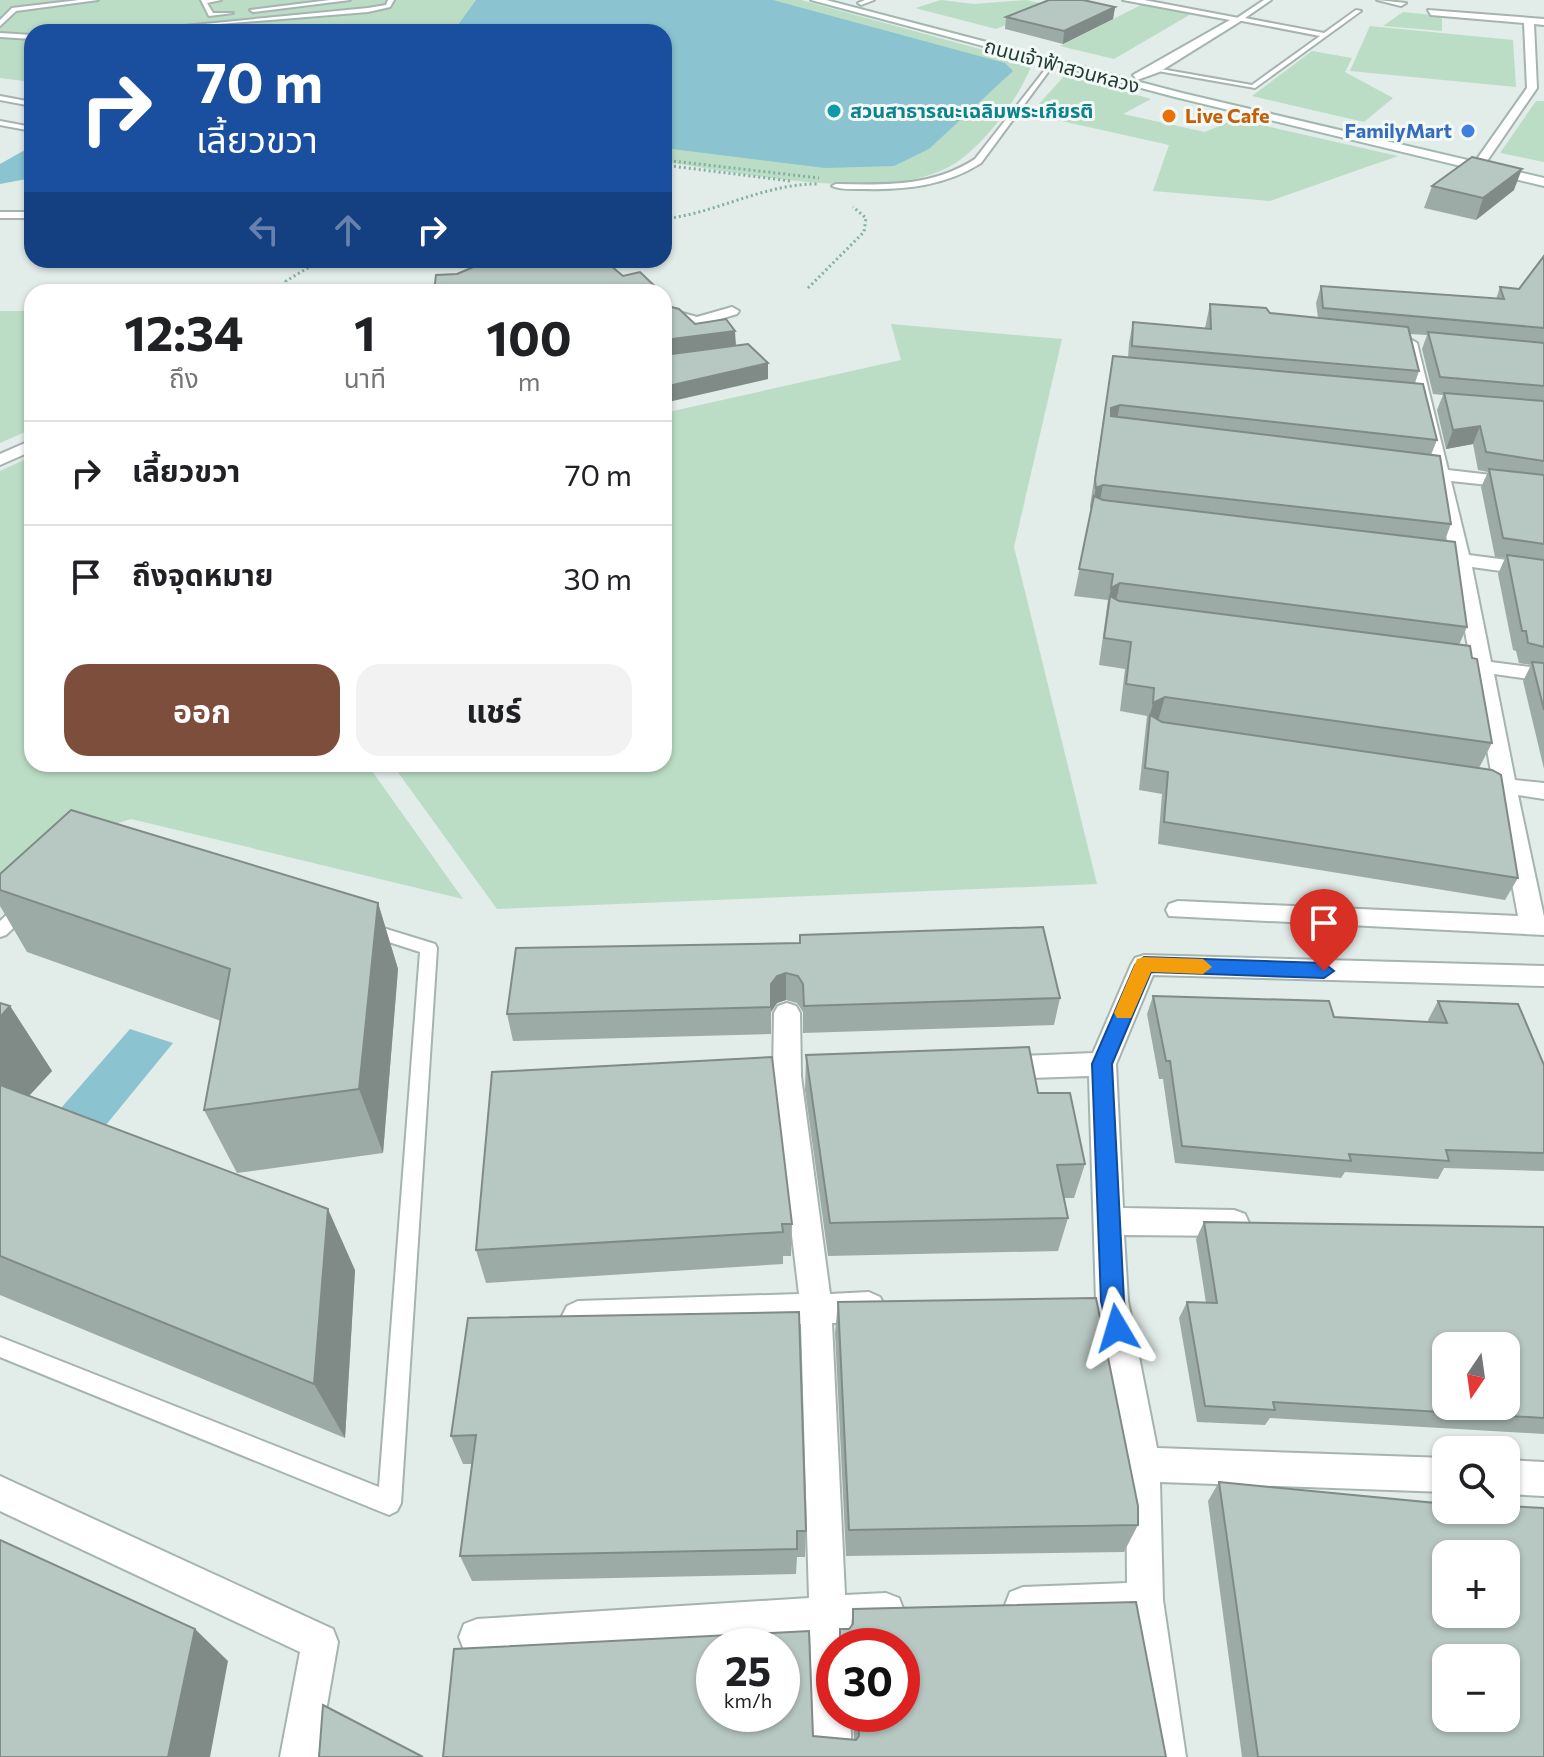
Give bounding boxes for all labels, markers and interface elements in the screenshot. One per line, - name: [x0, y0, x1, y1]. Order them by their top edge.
- street label: ถนนเจ้าฟ้าสวนหลวง: [982, 33, 1142, 97]
- text: 70 m: [196, 46, 323, 115]
- icon: right: [64, 56, 168, 160]
- place label: สวนสาธารณะเฉลิมพระเกียรติ: [850, 98, 1093, 122]
- marker: สวนสาธารณะเฉลิมพระเกียรติ: [825, 102, 843, 120]
- place label: Live Cafe: [1185, 103, 1270, 127]
- marker: Live Cafe: [1160, 107, 1178, 125]
- text: เลี้ยวขวา: [196, 116, 318, 160]
- place label: FamilyMart: [1345, 118, 1452, 142]
- marker: FamilyMart: [1459, 122, 1477, 140]
- icon: left: [242, 208, 286, 252]
- icon: ahead: [326, 208, 370, 252]
- icon: right: [410, 208, 454, 252]
- text: 12:34: [124, 302, 243, 361]
- text: 1: [354, 302, 376, 361]
- text: 100: [486, 307, 572, 366]
- text: ถึง: [169, 362, 199, 393]
- text: นาที: [344, 362, 386, 393]
- text: m: [518, 365, 540, 396]
- icon: right: [64, 451, 108, 495]
- text: เลี้ยวขวา: [132, 451, 240, 488]
- text: 70 m: [565, 455, 632, 492]
- icon: arrive: [64, 555, 108, 599]
- text: ถึงจุดหมาย: [132, 555, 273, 592]
- text: 30 m: [563, 559, 632, 596]
- button: ออก: [64, 664, 340, 756]
- button: แชร์: [356, 664, 632, 756]
- pin: [1290, 889, 1358, 971]
- icon: arrive: [1302, 901, 1346, 945]
- position arrow: [1075, 1286, 1159, 1370]
- north arrow: [1432, 1332, 1520, 1420]
- map controls: [1432, 1332, 1520, 1732]
- button: search: [1432, 1436, 1520, 1524]
- button: +: [1432, 1540, 1520, 1628]
- speed limit sign: 30: [816, 1628, 920, 1732]
- button: −: [1432, 1644, 1520, 1732]
- text: 25: [725, 1645, 771, 1694]
- text: km/h: [724, 1688, 772, 1712]

